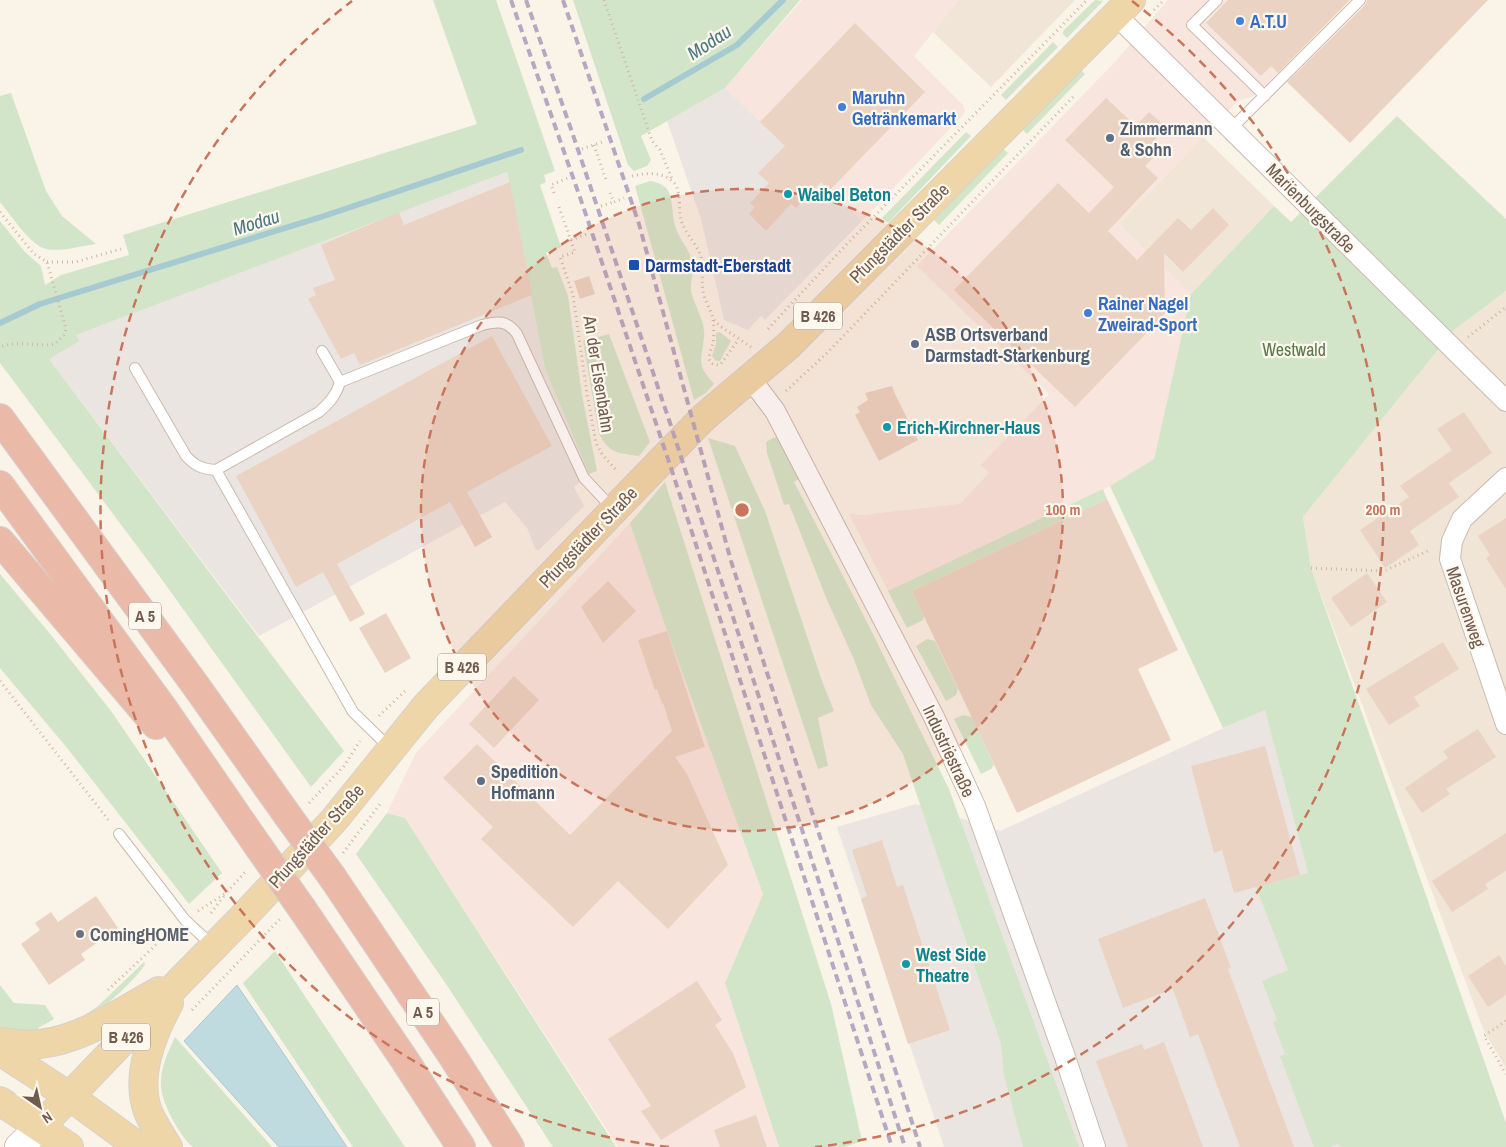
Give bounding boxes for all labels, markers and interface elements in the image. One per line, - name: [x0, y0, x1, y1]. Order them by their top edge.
- place label: A.T.U: [1250, 9, 1287, 34]
- marker: A.T.U: [1234, 15, 1246, 27]
- water label: Modau: [682, 18, 736, 66]
- place label: Maruhn Getränkemarkt: [852, 85, 956, 131]
- marker: Maruhn Getränkemarkt: [836, 101, 848, 113]
- place label: Zimmermann & Sohn: [1120, 116, 1213, 162]
- marker: Zimmermann & Sohn: [1104, 132, 1116, 144]
- street label: Marienburgstraße: [1261, 158, 1361, 258]
- street label: Pfungstädter Straße: [843, 177, 955, 289]
- place label: Waibel Beton: [798, 182, 891, 207]
- marker: Waibel Beton: [782, 188, 794, 200]
- water label: Modau: [229, 203, 283, 241]
- place label: Darmstadt-Eberstadt: [645, 253, 791, 278]
- marker: Darmstadt-Eberstadt: [627, 258, 641, 272]
- place label: Rainer Nagel Zweirad-Sport: [1098, 291, 1197, 337]
- road number: B 426: [794, 302, 842, 330]
- marker: Rainer Nagel Zweirad-Sport: [1082, 307, 1094, 319]
- street label: An der Eisenbahn: [577, 313, 621, 434]
- place label: ASB Ortsverband Darmstadt-Starkenburg: [925, 322, 1090, 368]
- park label: Westwald: [1262, 337, 1326, 362]
- marker: ASB Ortsverband Darmstadt-Starkenburg: [909, 338, 921, 350]
- place label: Erich-Kirchner-Haus: [897, 415, 1041, 440]
- marker: Erich-Kirchner-Haus: [881, 421, 893, 433]
- street label: Pfungstädter Straße: [533, 481, 643, 593]
- text: 100 m: [1046, 499, 1080, 520]
- text: 200 m: [1366, 499, 1400, 520]
- centre of rings: [733, 501, 751, 519]
- street label: Masurenweg: [1440, 563, 1492, 652]
- road number: A 5: [129, 602, 161, 630]
- road number: B 426: [438, 654, 486, 680]
- street label: Industriestraße: [917, 701, 981, 801]
- place label: Spedition Hofmann: [491, 759, 558, 805]
- marker: Spedition Hofmann: [475, 775, 487, 787]
- street label: Pfungstädter Straße: [263, 779, 369, 893]
- place label: ComingHOME: [90, 922, 189, 947]
- marker: ComingHOME: [74, 928, 86, 940]
- place label: West Side Theatre: [916, 942, 986, 988]
- marker: West Side Theatre: [900, 958, 912, 970]
- road number: A 5: [407, 999, 439, 1026]
- road number: B 426: [102, 1024, 150, 1050]
- north arrow: [15, 1082, 65, 1132]
- text: N: [39, 1108, 56, 1128]

